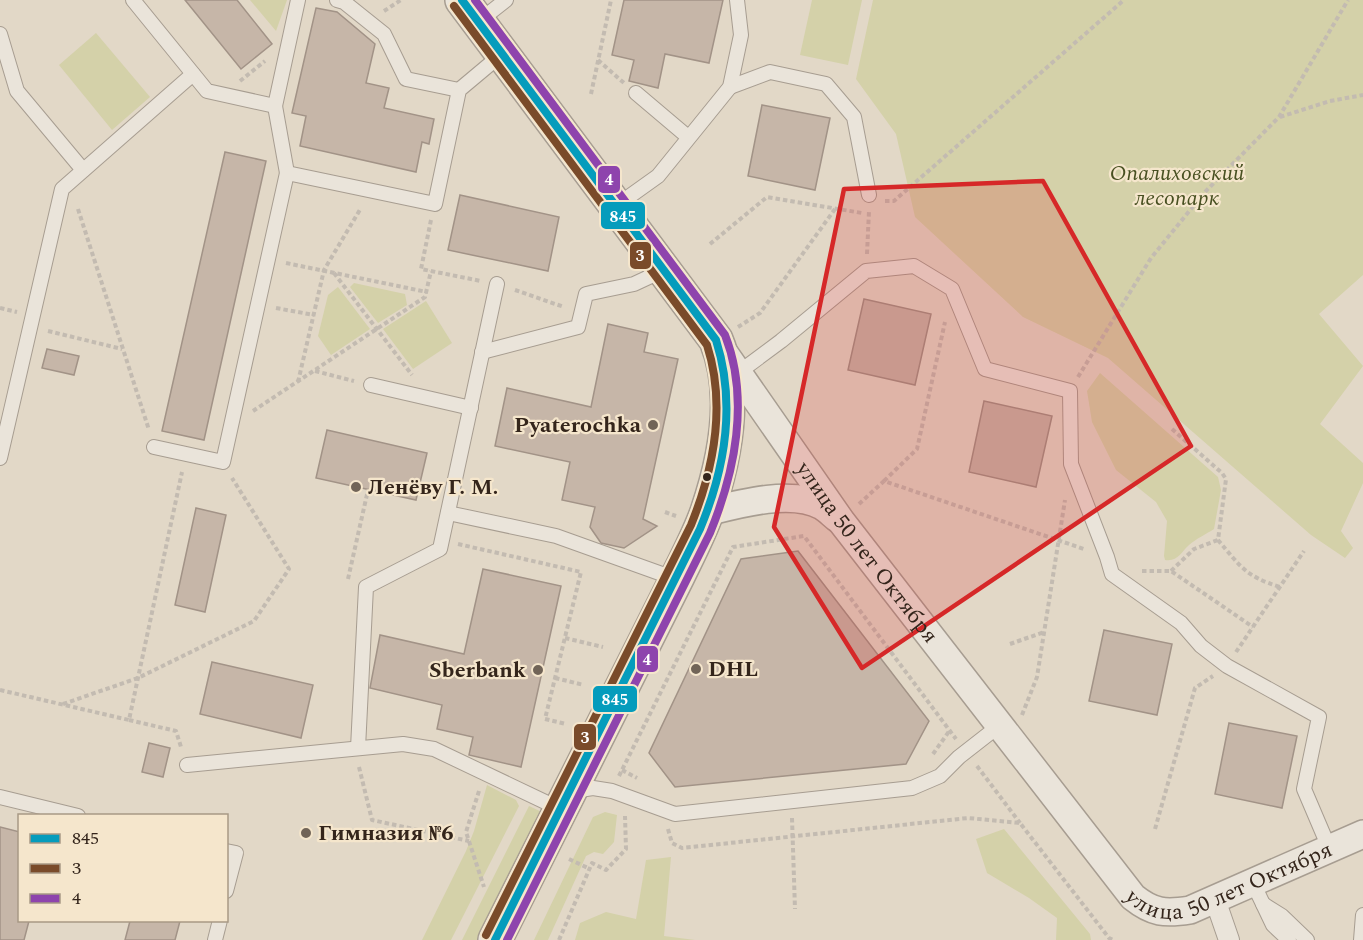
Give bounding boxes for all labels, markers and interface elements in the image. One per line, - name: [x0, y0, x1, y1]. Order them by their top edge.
- park label: Опалиховский лесопарк: [1110, 157, 1245, 215]
- line badge: 4: [597, 165, 621, 194]
- text: 4: [605, 168, 614, 192]
- line badge: 845: [600, 201, 646, 230]
- text: 845: [610, 205, 636, 229]
- line badge: 3: [629, 241, 652, 270]
- text: 3: [636, 244, 645, 268]
- place label: Pyaterochka: [514, 409, 642, 442]
- marker: Pyaterochka: [646, 418, 660, 432]
- street label: улица 50 лет Октября: [787, 454, 946, 650]
- place label: Ленёву Г. М.: [368, 471, 498, 504]
- unlabelled marker: [701, 471, 713, 483]
- marker: Ленёву Г. М.: [349, 480, 363, 494]
- line badge: 4: [636, 645, 659, 673]
- text: 4: [643, 648, 652, 672]
- place label: DHL: [708, 653, 758, 686]
- place label: Sberbank: [429, 654, 527, 687]
- marker: DHL: [689, 662, 703, 676]
- marker: Sberbank: [531, 663, 545, 677]
- line badge: 845: [592, 685, 638, 713]
- text: 845: [602, 688, 628, 712]
- line badge: 3: [573, 723, 597, 751]
- text: 3: [581, 726, 590, 750]
- legend: [18, 814, 228, 922]
- place label: Гимназия №6: [318, 817, 454, 850]
- text: 845: [72, 825, 99, 852]
- marker: Гимназия №6: [299, 826, 313, 840]
- street label: улица 50 лет Октября: [1116, 833, 1337, 929]
- text: 3: [72, 855, 81, 882]
- text: 4: [72, 885, 81, 912]

